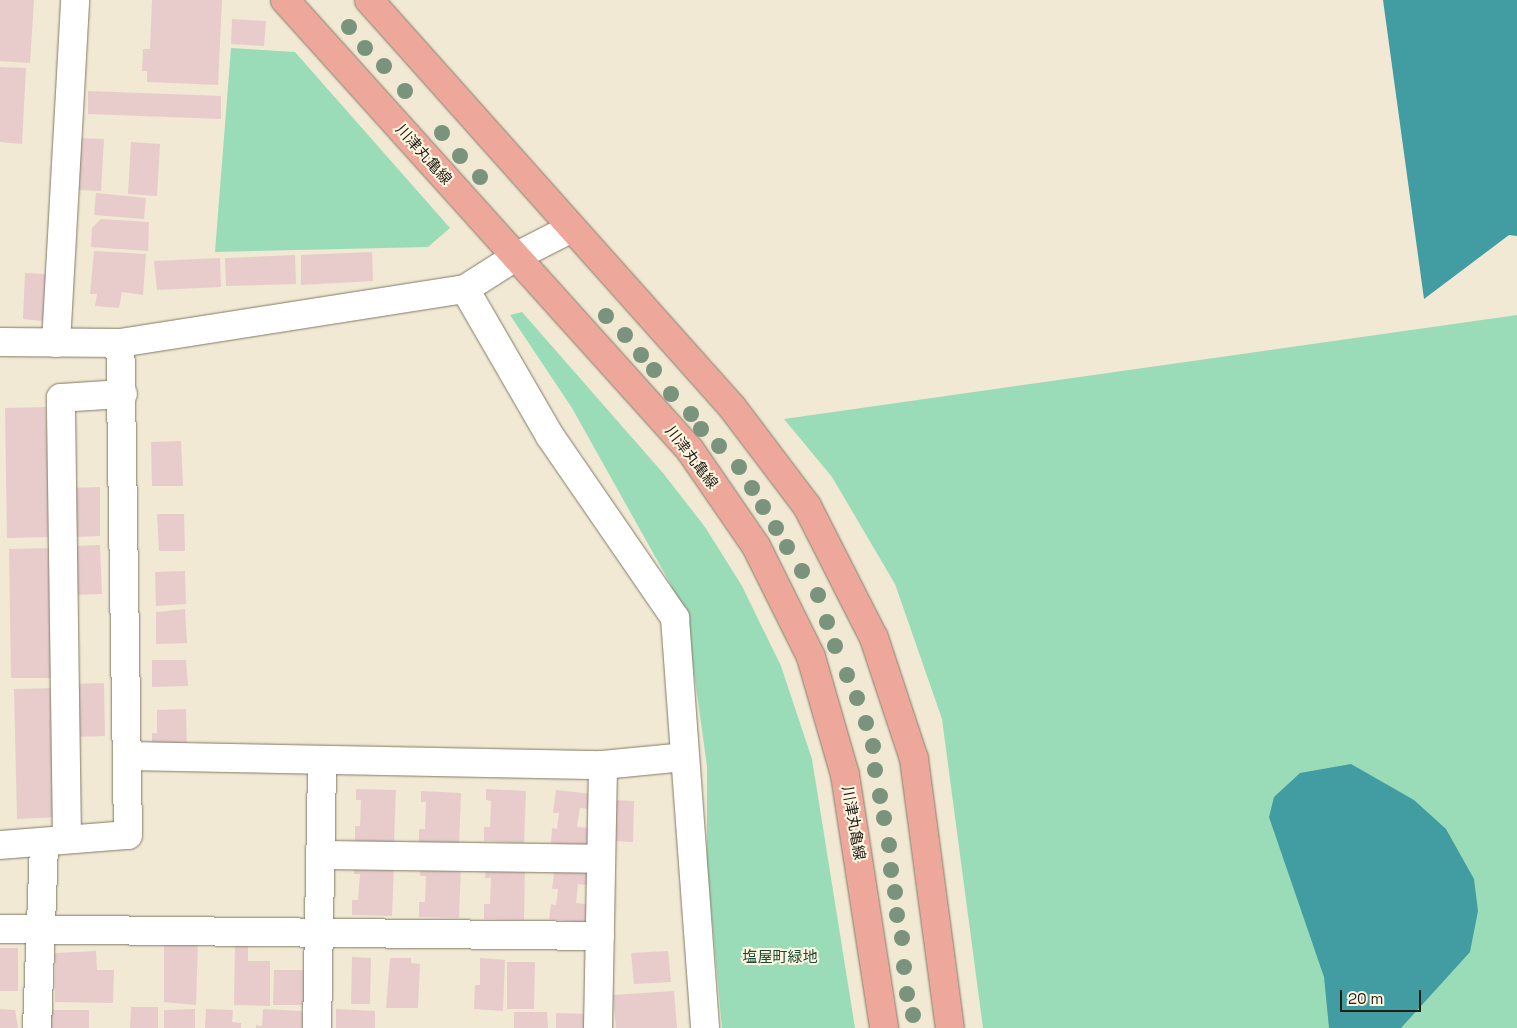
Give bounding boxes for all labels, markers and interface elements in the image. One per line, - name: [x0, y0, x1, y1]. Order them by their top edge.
- street label: 川津丸亀線: [392, 120, 456, 188]
- street label: 川津丸亀線: [662, 422, 722, 492]
- street label: 川津丸亀線: [839, 785, 869, 861]
- park label: 塩屋町緑地: [743, 948, 817, 966]
- scale bar: [1342, 980, 1423, 1012]
- text: 20 m: [1348, 989, 1383, 1008]

